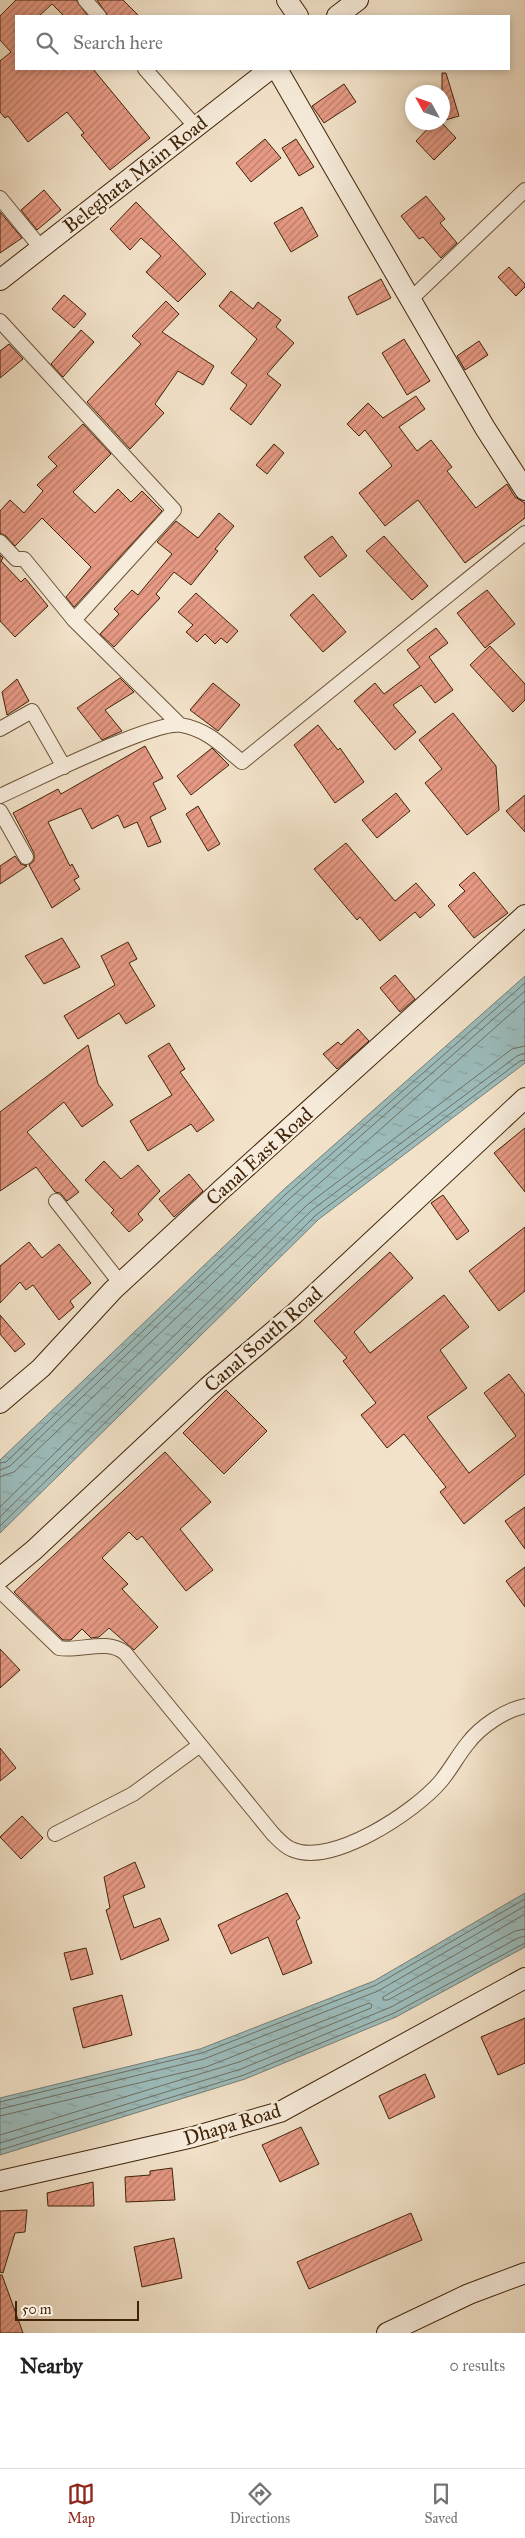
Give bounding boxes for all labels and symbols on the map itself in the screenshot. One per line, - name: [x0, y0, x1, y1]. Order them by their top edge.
- north arrow: [405, 85, 450, 130]
- street label: Beleghata Main Road: [58, 110, 212, 238]
- street label: Canal East Road: [201, 1102, 317, 1210]
- street label: Canal South Road: [199, 1281, 327, 1397]
- street label: Dhapa Road: [180, 2098, 284, 2150]
- scale bar: [15, 2298, 139, 2321]

